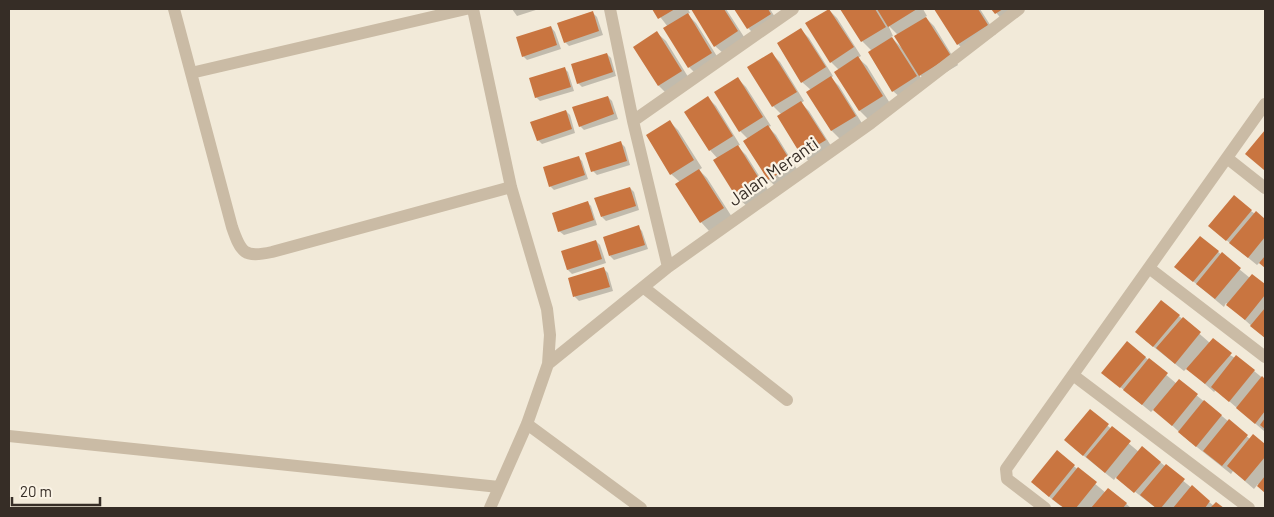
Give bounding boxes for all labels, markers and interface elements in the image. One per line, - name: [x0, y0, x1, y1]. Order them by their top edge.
- street label: Jalan Meranti: [724, 132, 822, 210]
- scale bar: [12, 474, 100, 506]
- text: 20 m: [20, 482, 52, 500]

